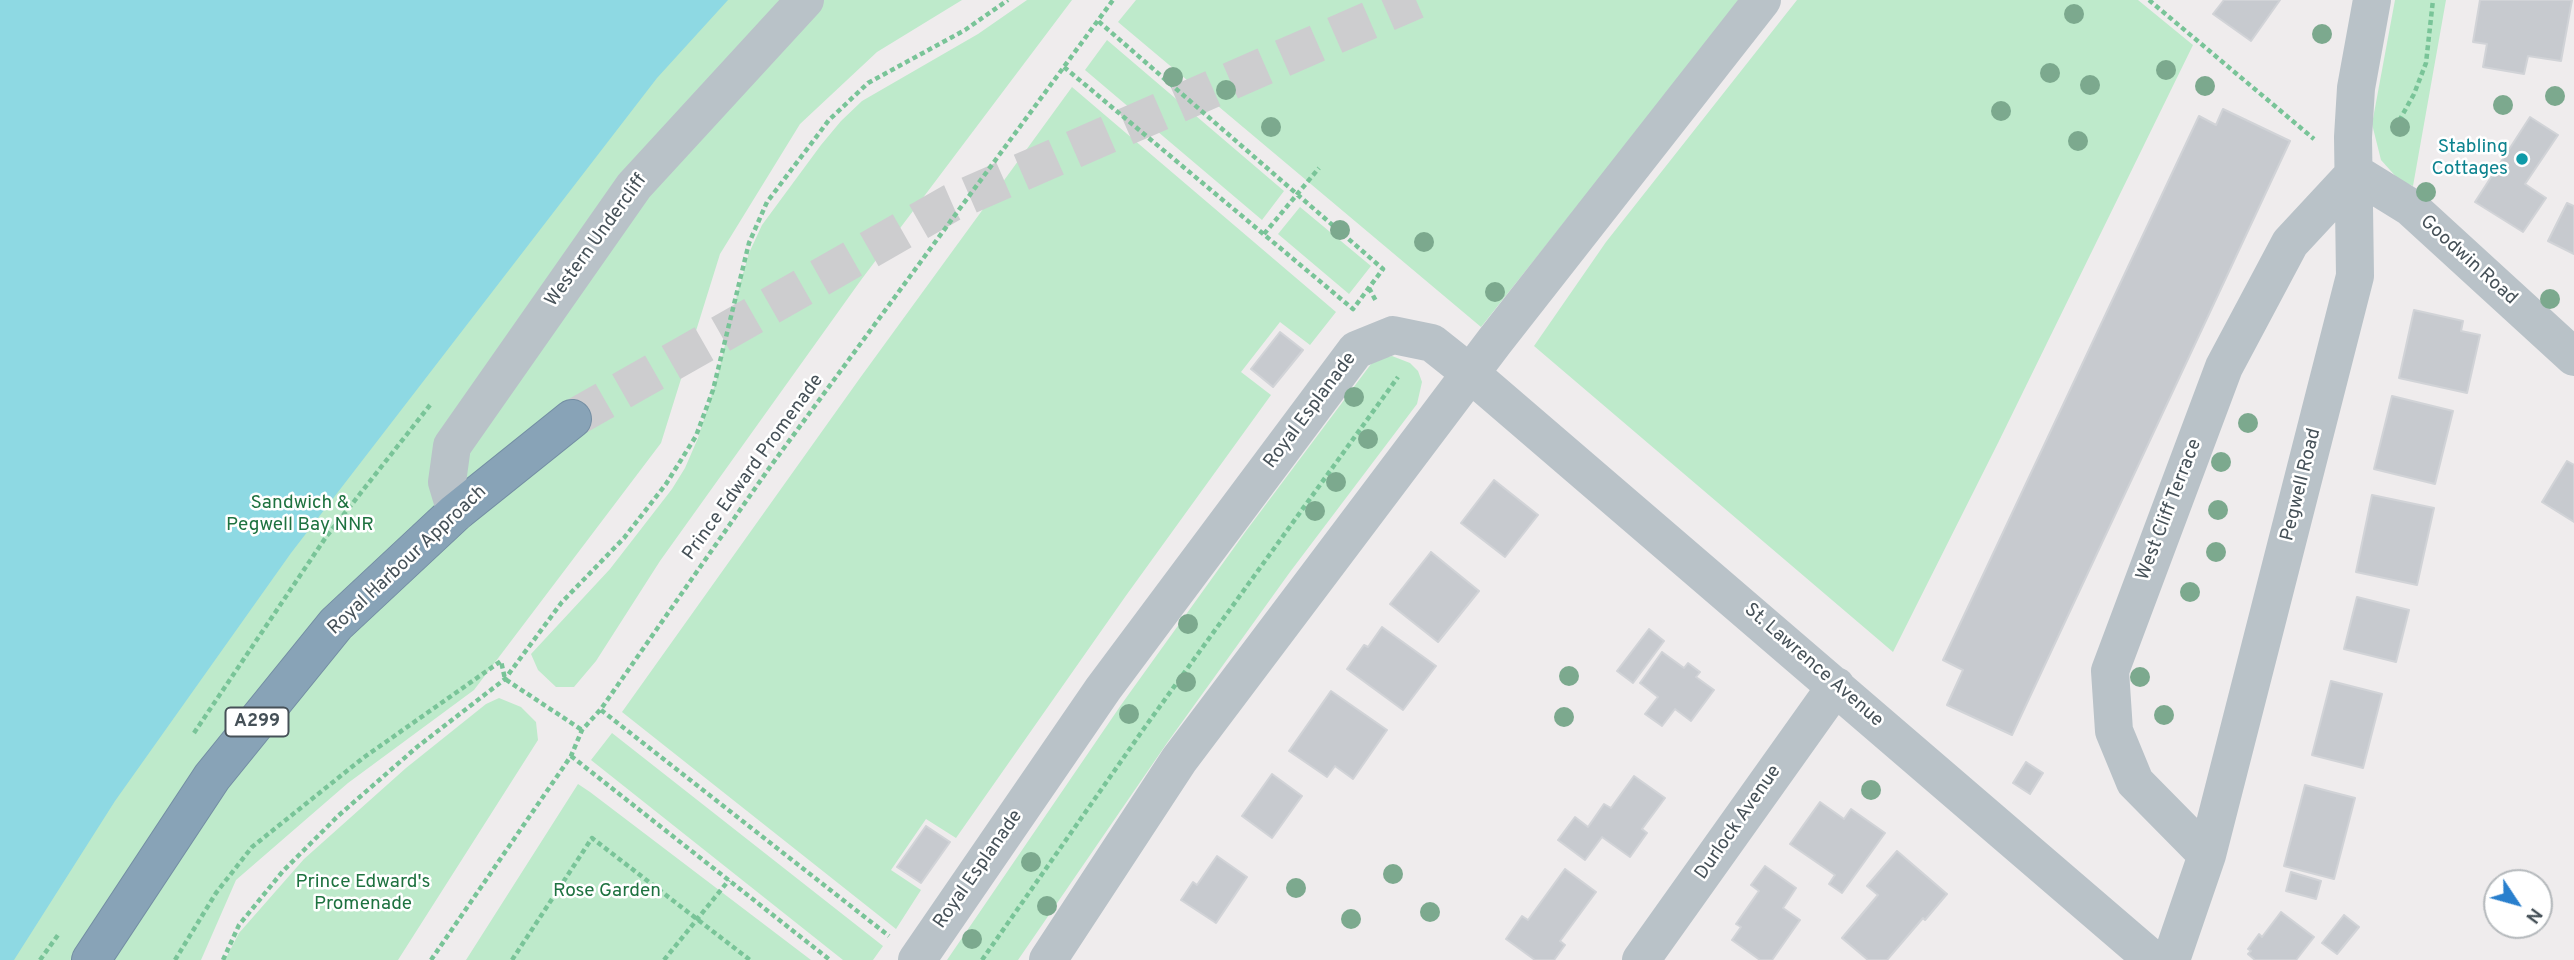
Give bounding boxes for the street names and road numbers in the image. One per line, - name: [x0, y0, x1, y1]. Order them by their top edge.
- street label: Western Undercliff: [541, 170, 653, 312]
- street label: Goodwin Road: [2415, 211, 2521, 311]
- street label: Royal Esplanade: [1260, 348, 1362, 474]
- street label: Prince Edward Promenade: [679, 370, 829, 566]
- street label: Pegwell Road: [2277, 426, 2327, 544]
- street label: West Cliff Terrace: [2133, 436, 2207, 584]
- street label: Royal Harbour Approach: [324, 481, 492, 641]
- street label: St. Lawrence Avenue: [1739, 599, 1887, 733]
- road number: A299: [226, 708, 288, 736]
- street label: Durlock Avenue: [1691, 761, 1787, 885]
- street label: Royal Esplanade: [930, 806, 1028, 934]

